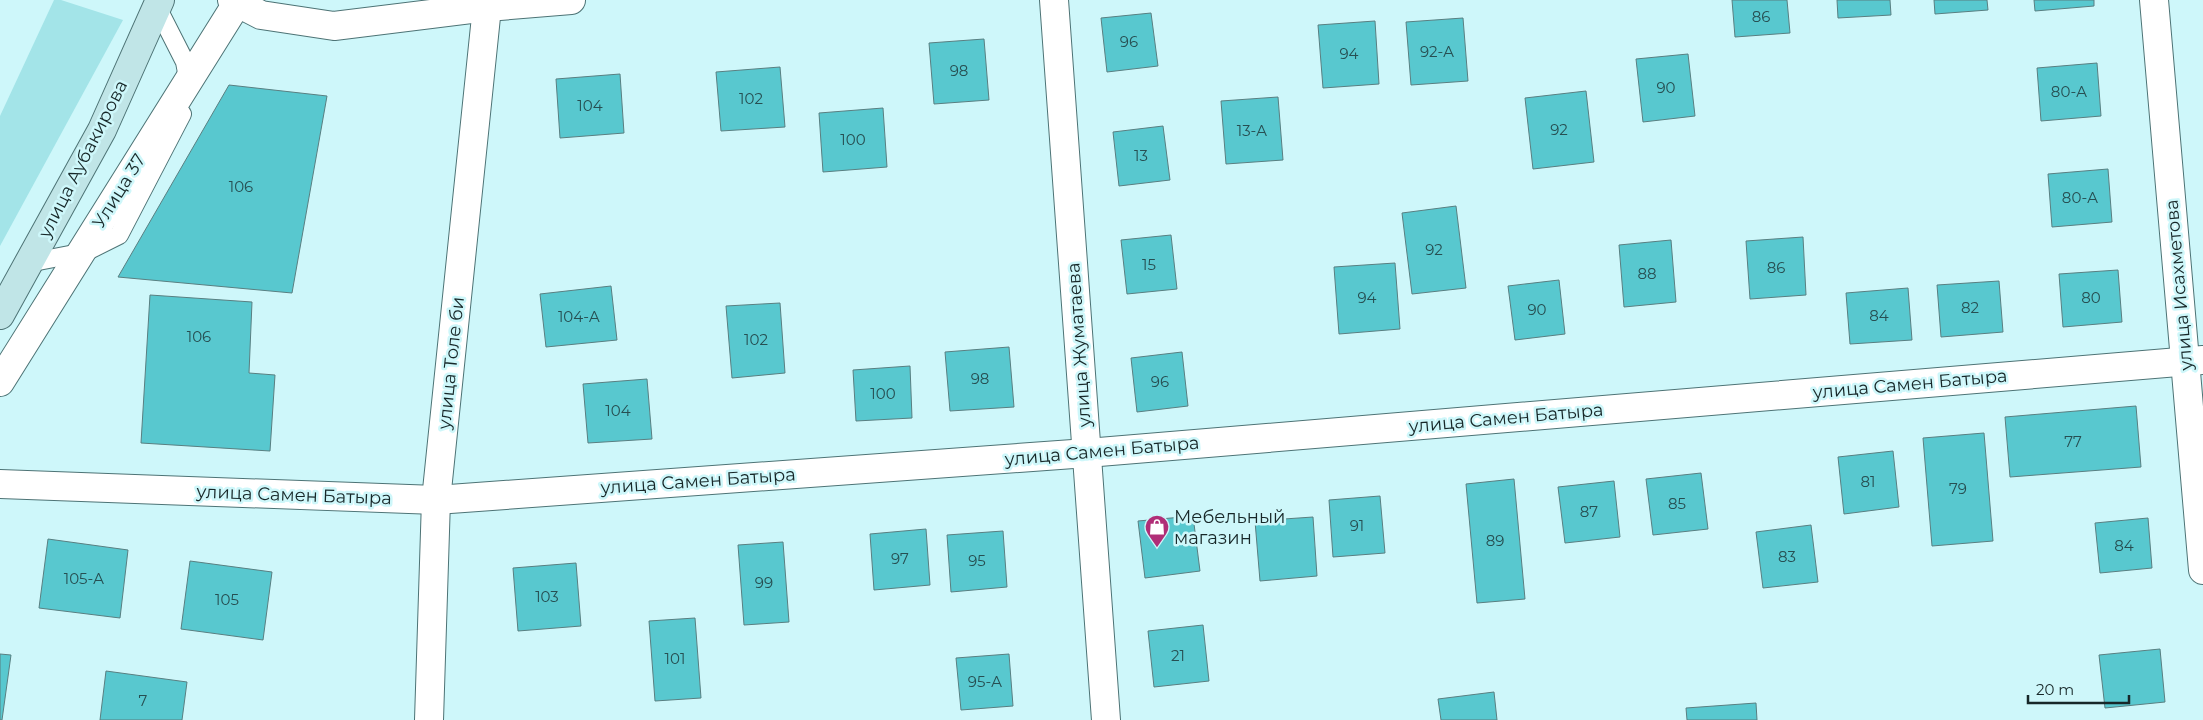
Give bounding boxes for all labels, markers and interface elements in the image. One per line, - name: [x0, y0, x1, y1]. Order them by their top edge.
- house number: 86: [1752, 7, 1770, 26]
- house number: 96: [1120, 32, 1138, 51]
- house number: 92-А: [1420, 42, 1454, 61]
- house number: 94: [1339, 44, 1359, 63]
- house number: 98: [950, 61, 968, 80]
- street label: улица Аубакирова: [33, 76, 132, 242]
- house number: 90: [1656, 78, 1676, 97]
- house number: 80-А: [2051, 82, 2087, 101]
- house number: 102: [739, 89, 763, 108]
- house number: 104: [577, 96, 603, 115]
- house number: 92: [1550, 120, 1568, 139]
- house number: 13-А: [1237, 121, 1267, 140]
- house number: 100: [840, 130, 866, 149]
- house number: 13: [1134, 146, 1148, 165]
- street label: Улица 37: [88, 150, 150, 232]
- house number: 106: [229, 177, 253, 196]
- house number: 80-А: [2062, 188, 2098, 207]
- street label: улица Исахметова: [2161, 198, 2198, 373]
- house number: 92: [1425, 240, 1443, 259]
- house number: 15: [1142, 255, 1156, 274]
- house number: 86: [1767, 258, 1785, 277]
- street label: улица Жуматаева: [1062, 262, 1096, 429]
- house number: 88: [1637, 264, 1657, 283]
- house number: 94: [1357, 288, 1377, 307]
- house number: 80: [2081, 288, 2101, 307]
- street label: улица Толе би: [433, 296, 469, 431]
- house number: 82: [1961, 298, 1979, 317]
- house number: 90: [1527, 300, 1547, 319]
- house number: 84: [1869, 306, 1889, 325]
- house number: 104-А: [558, 307, 600, 326]
- house number: 106: [187, 327, 211, 346]
- house number: 102: [744, 330, 768, 349]
- street label: улица Самен Батыра: [1811, 365, 2008, 404]
- house number: 98: [971, 369, 989, 388]
- house number: 96: [1151, 372, 1169, 391]
- house number: 100: [870, 384, 896, 403]
- street label: улица Самен Батыра: [1407, 399, 1604, 438]
- house number: 104: [605, 401, 631, 420]
- street label: улица Самен Батыра: [1003, 432, 1200, 471]
- house number: 77: [2064, 432, 2082, 451]
- street label: улица Самен Батыра: [599, 463, 796, 499]
- house number: 81: [1861, 472, 1876, 491]
- house number: 79: [1949, 479, 1967, 498]
- street label: улица Самен Батыра: [195, 481, 392, 509]
- house number: 85: [1668, 494, 1686, 513]
- house number: 87: [1580, 502, 1598, 521]
- place label: Мебельный магазин: [1174, 506, 1285, 549]
- shop icon: Мебельный магазин: [1144, 514, 1170, 548]
- house number: 91: [1350, 516, 1364, 535]
- house number: 89: [1486, 531, 1504, 550]
- house number: 84: [2114, 536, 2134, 555]
- house number: 83: [1778, 547, 1796, 566]
- house number: 97: [891, 549, 909, 568]
- house number: 95: [968, 551, 986, 570]
- house number: 105-А: [64, 569, 104, 588]
- house number: 99: [755, 573, 773, 592]
- house number: 103: [535, 587, 559, 606]
- house number: 105: [215, 590, 239, 609]
- house number: 21: [1171, 646, 1185, 665]
- house number: 101: [665, 649, 685, 668]
- house number: 95-А: [968, 672, 1002, 691]
- scale bar: [2028, 672, 2129, 704]
- text: 20 m: [2036, 680, 2074, 699]
- house number: 7: [139, 691, 148, 710]

